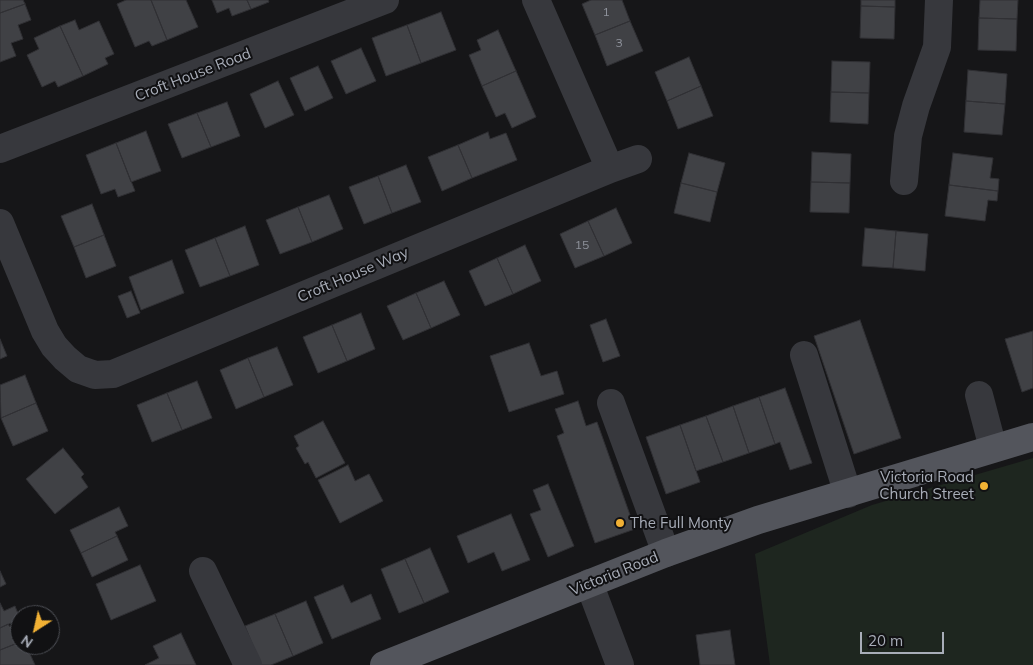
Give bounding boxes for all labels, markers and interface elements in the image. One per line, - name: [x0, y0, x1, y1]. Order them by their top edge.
- house number: 1: [602, 5, 610, 19]
- house number: 3: [615, 36, 623, 50]
- street label: Croft House Road: [132, 45, 254, 105]
- house number: 15: [575, 238, 589, 252]
- street label: Croft House Way: [295, 243, 411, 307]
- place label: Victoria Road Church Street: [879, 468, 974, 503]
- marker: Victoria Road Church Street: [978, 480, 990, 492]
- place label: The Full Monty: [630, 514, 731, 532]
- marker: The Full Monty: [614, 517, 626, 529]
- street label: Victoria Road: [567, 548, 661, 600]
- north arrow: [10, 605, 60, 655]
- scale bar: [863, 622, 947, 654]
- text: N: [17, 631, 36, 652]
- text: 20 m: [868, 631, 903, 650]

